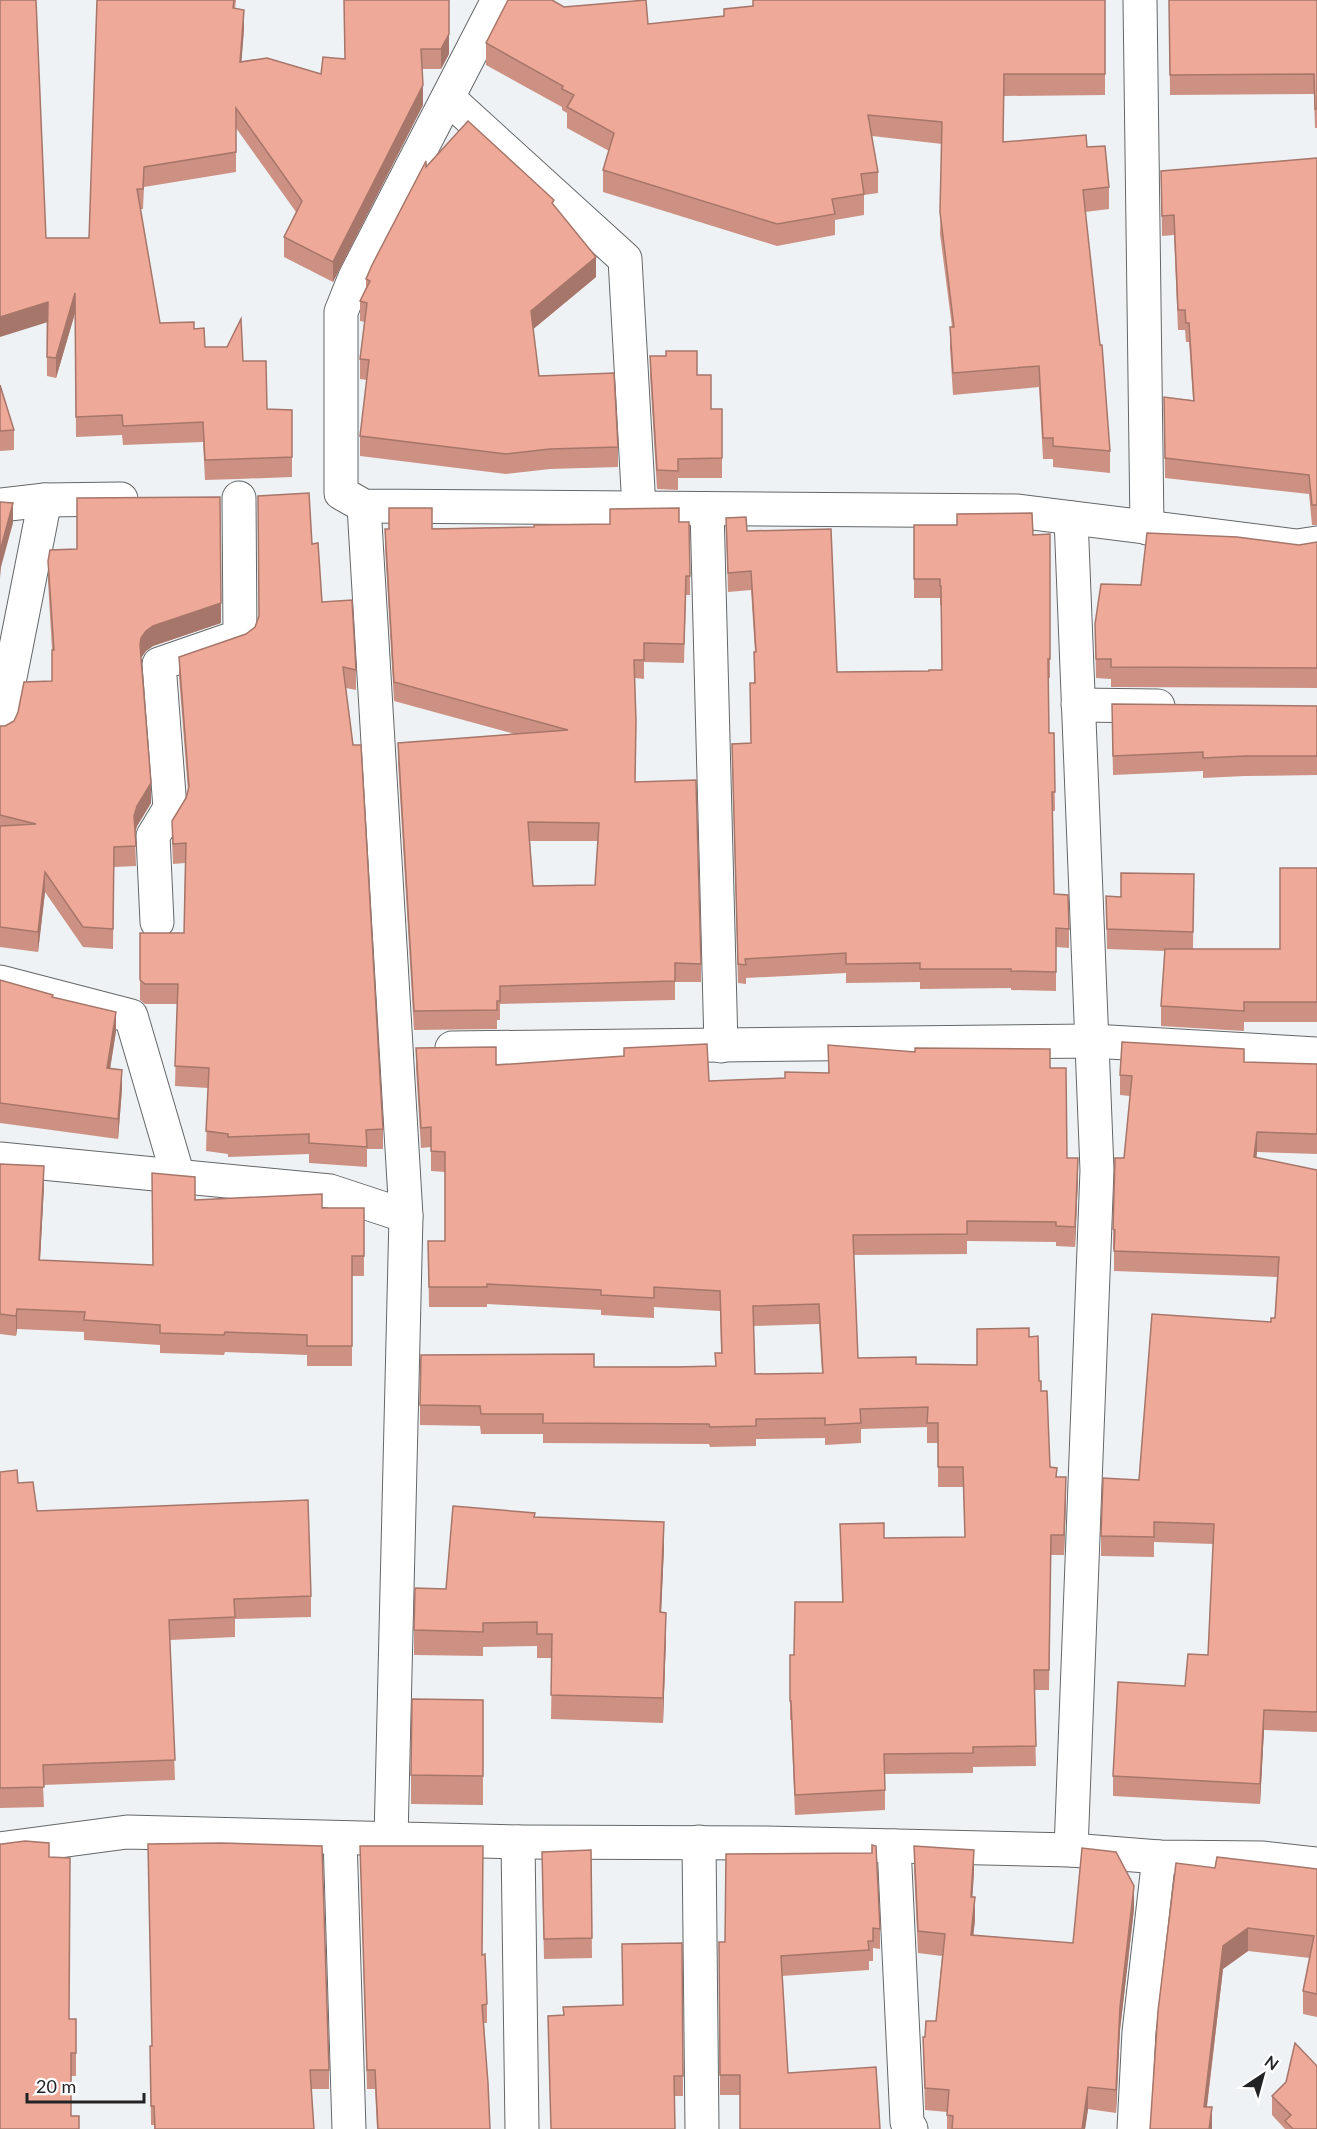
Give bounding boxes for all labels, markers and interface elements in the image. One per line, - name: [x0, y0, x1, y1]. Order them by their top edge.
- north arrow: [1233, 2045, 1293, 2105]
- text: N: [1262, 2051, 1283, 2074]
- scale bar: [27, 2066, 144, 2104]
- text: 20 m: [36, 2075, 76, 2097]

